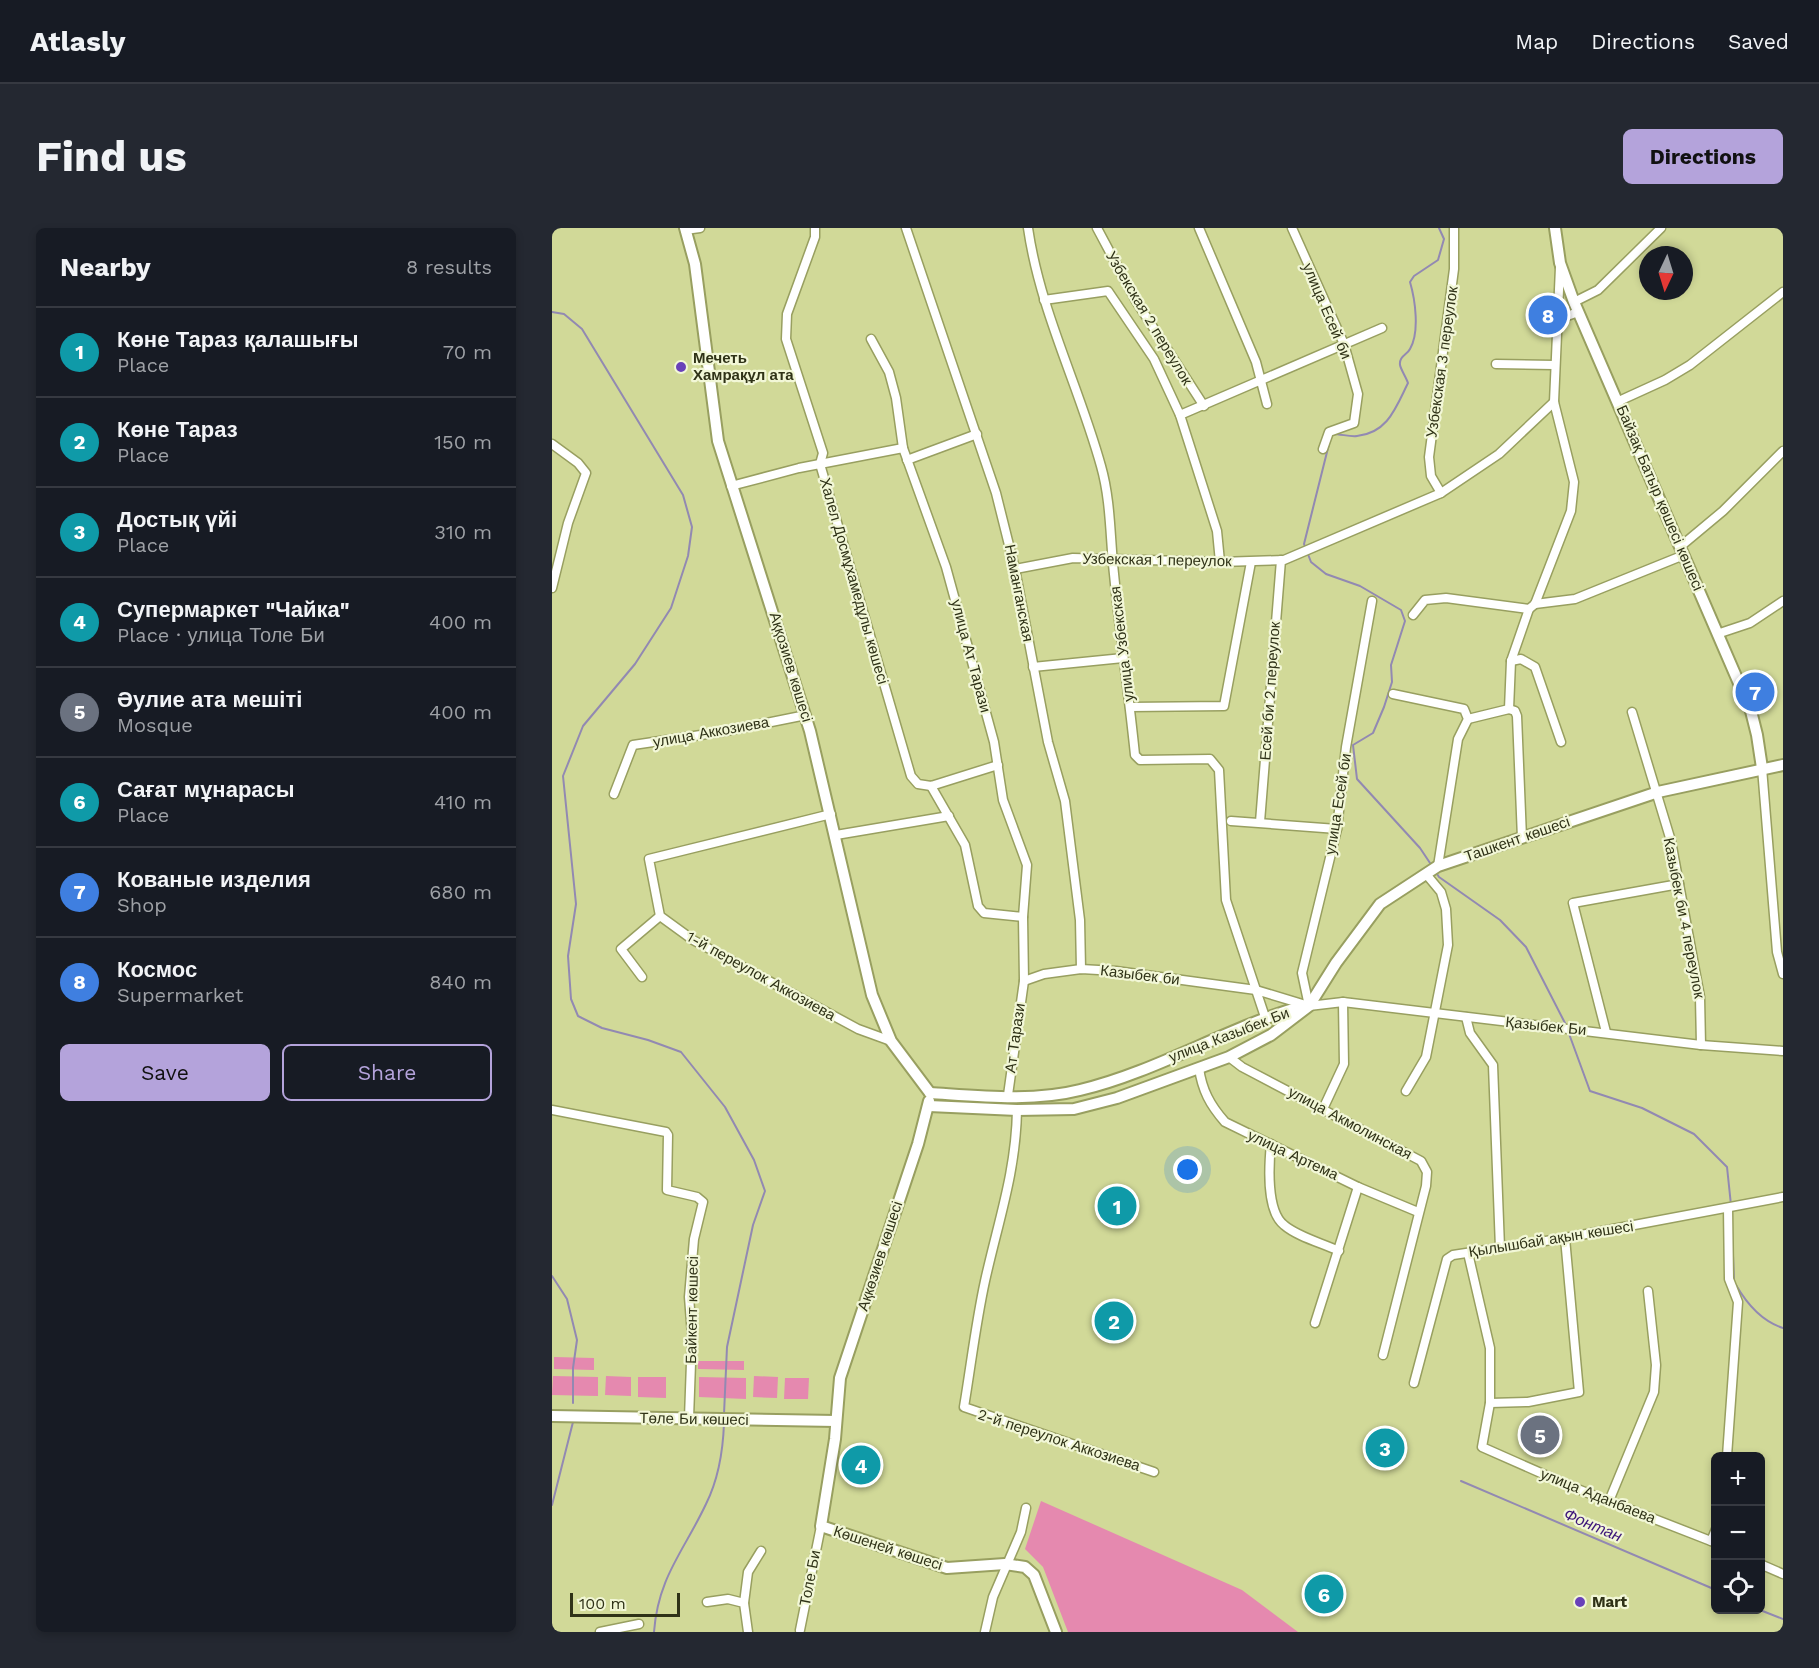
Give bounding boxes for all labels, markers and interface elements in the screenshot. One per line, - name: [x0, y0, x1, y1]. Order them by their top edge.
- text: Atlasly: [30, 25, 125, 58]
- text: Map: [1515, 29, 1558, 54]
- text: Directions: [1591, 29, 1695, 54]
- text: Saved: [1728, 29, 1789, 54]
- button: Directions: [1623, 129, 1783, 184]
- text: Find us: [36, 132, 187, 181]
- north arrow: [1639, 246, 1693, 300]
- street label: Узбекская 2 переулок: [1102, 248, 1196, 388]
- text: Nearby: [60, 252, 151, 282]
- text: 8 results: [406, 255, 492, 279]
- street label: улица Есей би: [1299, 260, 1355, 362]
- street label: Узбекская 3 переулок: [1422, 285, 1462, 439]
- pin: 8: [1528, 292, 1568, 338]
- text: Көне Тараз қалашығы: [117, 327, 359, 352]
- text: 1: [75, 340, 84, 364]
- text: 70 m: [443, 340, 492, 364]
- place label: Мечеть Хамрақұл ата: [693, 349, 794, 384]
- text: Place: [117, 353, 169, 377]
- marker: Мечеть Хамрақұл ата: [674, 360, 688, 374]
- street label: Байзақ Батыр қөшесі көшесі: [1613, 403, 1707, 593]
- text: Көне Тараз: [117, 417, 238, 442]
- text: 2: [74, 430, 85, 454]
- text: 150 m: [434, 430, 492, 454]
- text: Place: [117, 443, 169, 467]
- street label: Халел Досмұхамедұлы көшесі: [816, 476, 892, 686]
- text: Достық үйі: [117, 507, 237, 532]
- text: 3: [74, 520, 85, 544]
- text: 310 m: [434, 520, 492, 544]
- text: Place: [117, 533, 169, 557]
- street label: Наманганская: [1001, 543, 1037, 643]
- street label: Узбекская 1 переулок: [1082, 550, 1232, 570]
- street label: улица Узбекская: [1106, 585, 1138, 703]
- text: Супермаркет "Чайка": [117, 597, 350, 622]
- street label: улица Ат Тарази: [947, 597, 995, 715]
- text: 4: [73, 610, 86, 634]
- text: 400 m: [429, 610, 492, 634]
- street label: Аққозиев көшесі: [766, 610, 816, 724]
- street label: Есей би 2 переулок: [1256, 621, 1284, 761]
- text: Place · улица Толе Би: [117, 623, 325, 647]
- pin: 7: [1736, 670, 1774, 714]
- text: Әулие ата мешіті: [117, 687, 302, 712]
- text: 5: [74, 700, 85, 724]
- text: 400 m: [429, 700, 492, 724]
- text: Mosque: [117, 713, 193, 737]
- street label: улица Аккозиева: [652, 713, 771, 751]
- street label: улица Есей би: [1321, 752, 1355, 856]
- text: Сағат мұнарасы: [117, 777, 295, 802]
- text: 6: [73, 790, 86, 814]
- text: 410 m: [434, 790, 492, 814]
- text: Place: [117, 803, 169, 827]
- street label: Ташкент көшесі: [1462, 813, 1572, 865]
- street label: Казыбек би 4 переулок: [1660, 836, 1709, 1000]
- text: Кованые изделия: [117, 867, 311, 892]
- text: 7: [73, 880, 86, 904]
- text: 680 m: [429, 880, 492, 904]
- text: Shop: [117, 893, 167, 917]
- street label: 1-й переулок Аккозиева: [683, 928, 839, 1025]
- text: Космос: [117, 957, 197, 982]
- street label: Казыбек би: [1099, 961, 1181, 989]
- text: 8: [73, 970, 86, 994]
- text: 840 m: [429, 970, 492, 994]
- text: Supermarket: [117, 983, 243, 1007]
- street label: Ат Тарази: [1001, 1002, 1029, 1074]
- street label: улица Казыбек Би: [1166, 1004, 1292, 1066]
- street label: Қазыбек Би: [1505, 1013, 1587, 1039]
- button: Save: [60, 1044, 270, 1101]
- button: Share: [282, 1044, 492, 1101]
- street label: улица Акмолинская: [1285, 1083, 1415, 1163]
- street label: улица Артема: [1245, 1126, 1342, 1184]
- your location: [1173, 1155, 1202, 1184]
- pin: 1: [1098, 1184, 1136, 1228]
- street label: Ақкөзиев көшесі: [854, 1199, 906, 1313]
- street label: Қылышбай ақын көшесі: [1467, 1217, 1635, 1261]
- street label: Байкент көшесі: [682, 1256, 702, 1364]
- pin: 2: [1094, 1298, 1134, 1344]
- street label: 2-й переулок Аккозиева: [975, 1405, 1143, 1475]
- street label: Төле Би көшесі: [639, 1409, 749, 1429]
- pin: 5: [1520, 1412, 1560, 1458]
- pin: 3: [1366, 1426, 1404, 1470]
- pin: 4: [842, 1442, 880, 1488]
- map controls: [1711, 1452, 1765, 1614]
- button: +: [1711, 1452, 1765, 1506]
- street label: улица Аданбаева: [1538, 1465, 1659, 1528]
- water label: Фонтан: [1561, 1504, 1625, 1546]
- button: −: [1711, 1506, 1765, 1560]
- street label: Көшеней көшесі: [831, 1522, 945, 1574]
- street label: Толе Би: [796, 1549, 824, 1607]
- button: locate: [1711, 1560, 1765, 1614]
- pin: 6: [1304, 1572, 1344, 1616]
- scale bar: [570, 1590, 680, 1618]
- place label: Mart: [1592, 1593, 1628, 1611]
- text: 100 m: [579, 1594, 626, 1613]
- marker: Mart: [1573, 1595, 1587, 1609]

